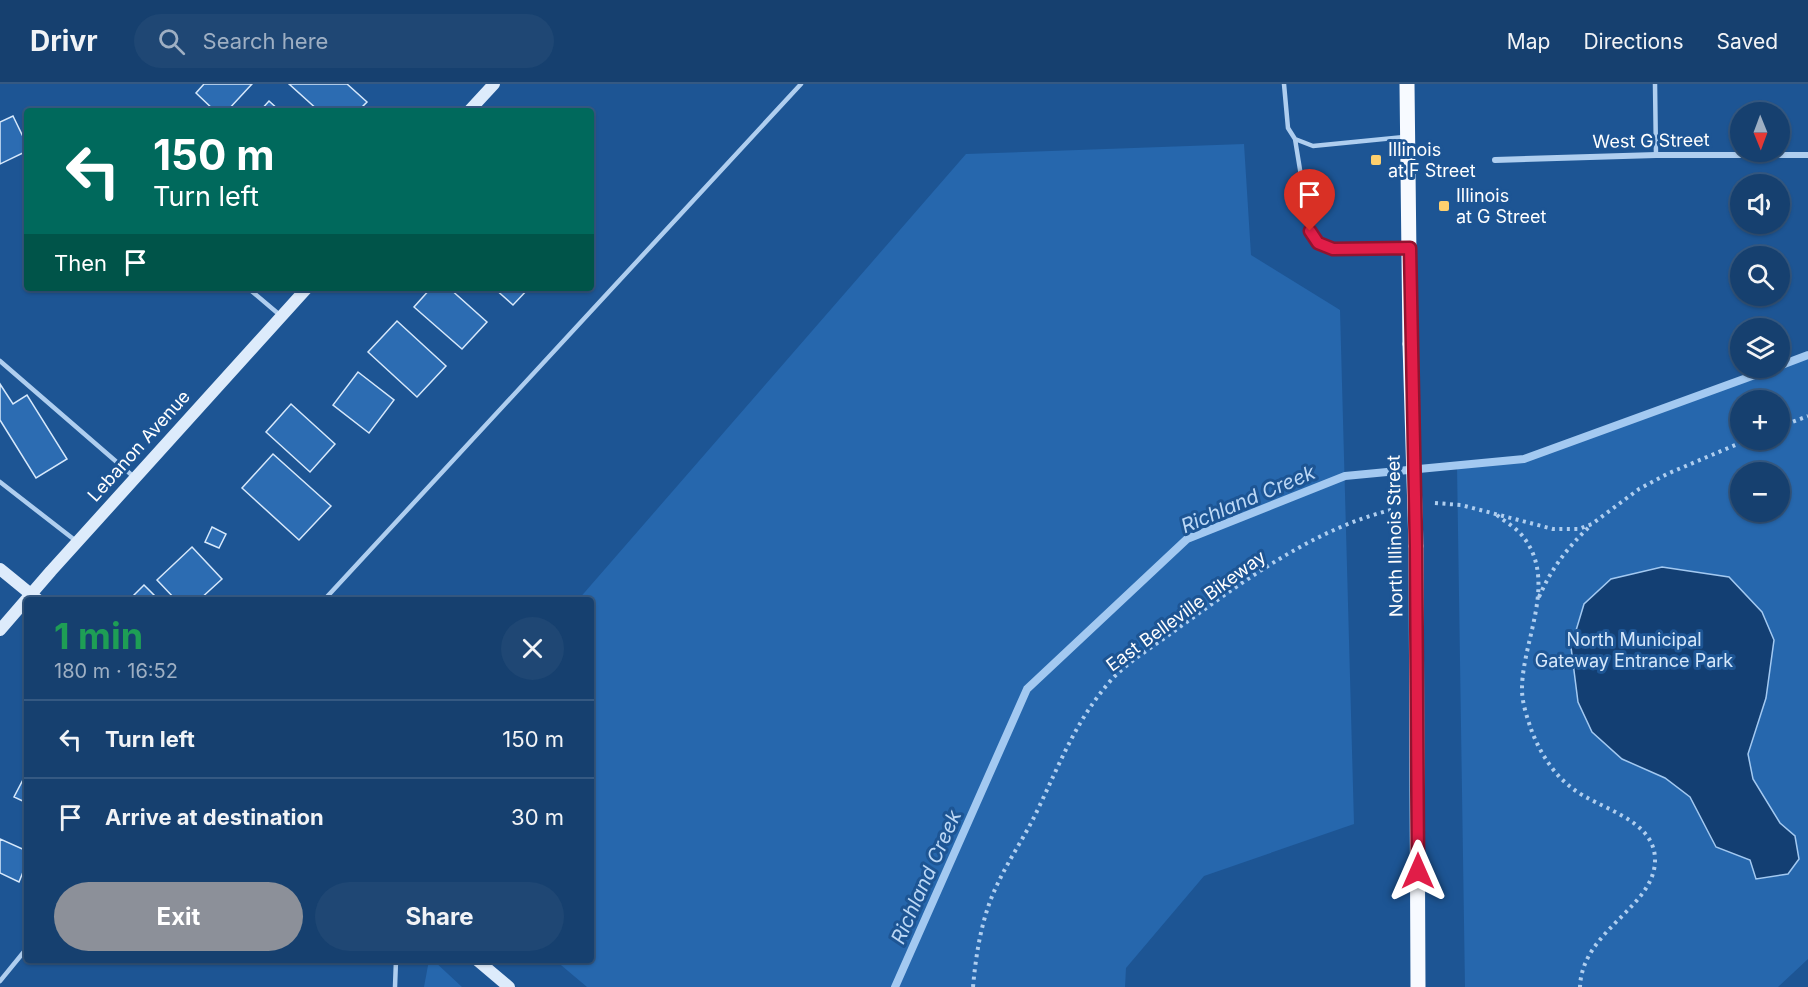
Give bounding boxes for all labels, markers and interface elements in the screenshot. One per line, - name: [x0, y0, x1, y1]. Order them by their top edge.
- search box: [134, 14, 554, 68]
- text: Drivr: [30, 24, 98, 58]
- icon: search: [155, 25, 188, 58]
- text: Search here: [203, 28, 328, 54]
- text: Map: [1507, 29, 1550, 54]
- text: Directions: [1583, 29, 1684, 54]
- text: Saved: [1717, 29, 1778, 54]
- north arrow: [1730, 102, 1790, 162]
- map controls: [1730, 102, 1790, 522]
- text: 150 m: [153, 129, 275, 180]
- street label: West G Street: [1592, 129, 1710, 152]
- icon: left: [54, 132, 132, 210]
- place label: Illinois at F Street: [1388, 139, 1476, 181]
- marker: Illinois at F Street: [1369, 153, 1383, 167]
- pin: [1284, 169, 1335, 231]
- button: sound: [1730, 174, 1790, 234]
- icon: arrive: [1293, 178, 1326, 211]
- text: Turn left: [153, 180, 259, 213]
- place label: Illinois at G Street: [1456, 185, 1546, 227]
- marker: Illinois at G Street: [1437, 199, 1451, 213]
- icon: arrive: [119, 246, 152, 279]
- button: search: [1730, 246, 1790, 306]
- text: Then: [54, 250, 107, 276]
- button: layers: [1730, 318, 1790, 378]
- street label: Lebanon Avenue: [83, 386, 194, 506]
- button: +: [1730, 390, 1790, 450]
- street label: North Illinois Street: [1383, 455, 1406, 617]
- water label: Richland Creek: [1177, 459, 1320, 538]
- button: −: [1730, 462, 1790, 522]
- street label: East Belleville Bikeway: [1102, 546, 1269, 675]
- text: 1 min: [54, 614, 143, 658]
- button: close: [501, 617, 564, 680]
- park label: North Municipal Gateway Entrance Park: [1535, 629, 1733, 671]
- text: 180 m · 16:52: [54, 659, 178, 683]
- icon: left: [54, 723, 87, 756]
- text: Turn left: [105, 726, 195, 752]
- text: 150 m: [502, 726, 564, 752]
- icon: arrive: [54, 801, 87, 834]
- text: Arrive at destination: [105, 804, 324, 830]
- text: 30 m: [511, 804, 564, 830]
- water label: Richland Creek: [886, 806, 967, 947]
- position arrow: [1386, 839, 1450, 903]
- button: Exit: [54, 882, 303, 951]
- button: Share: [315, 882, 564, 951]

